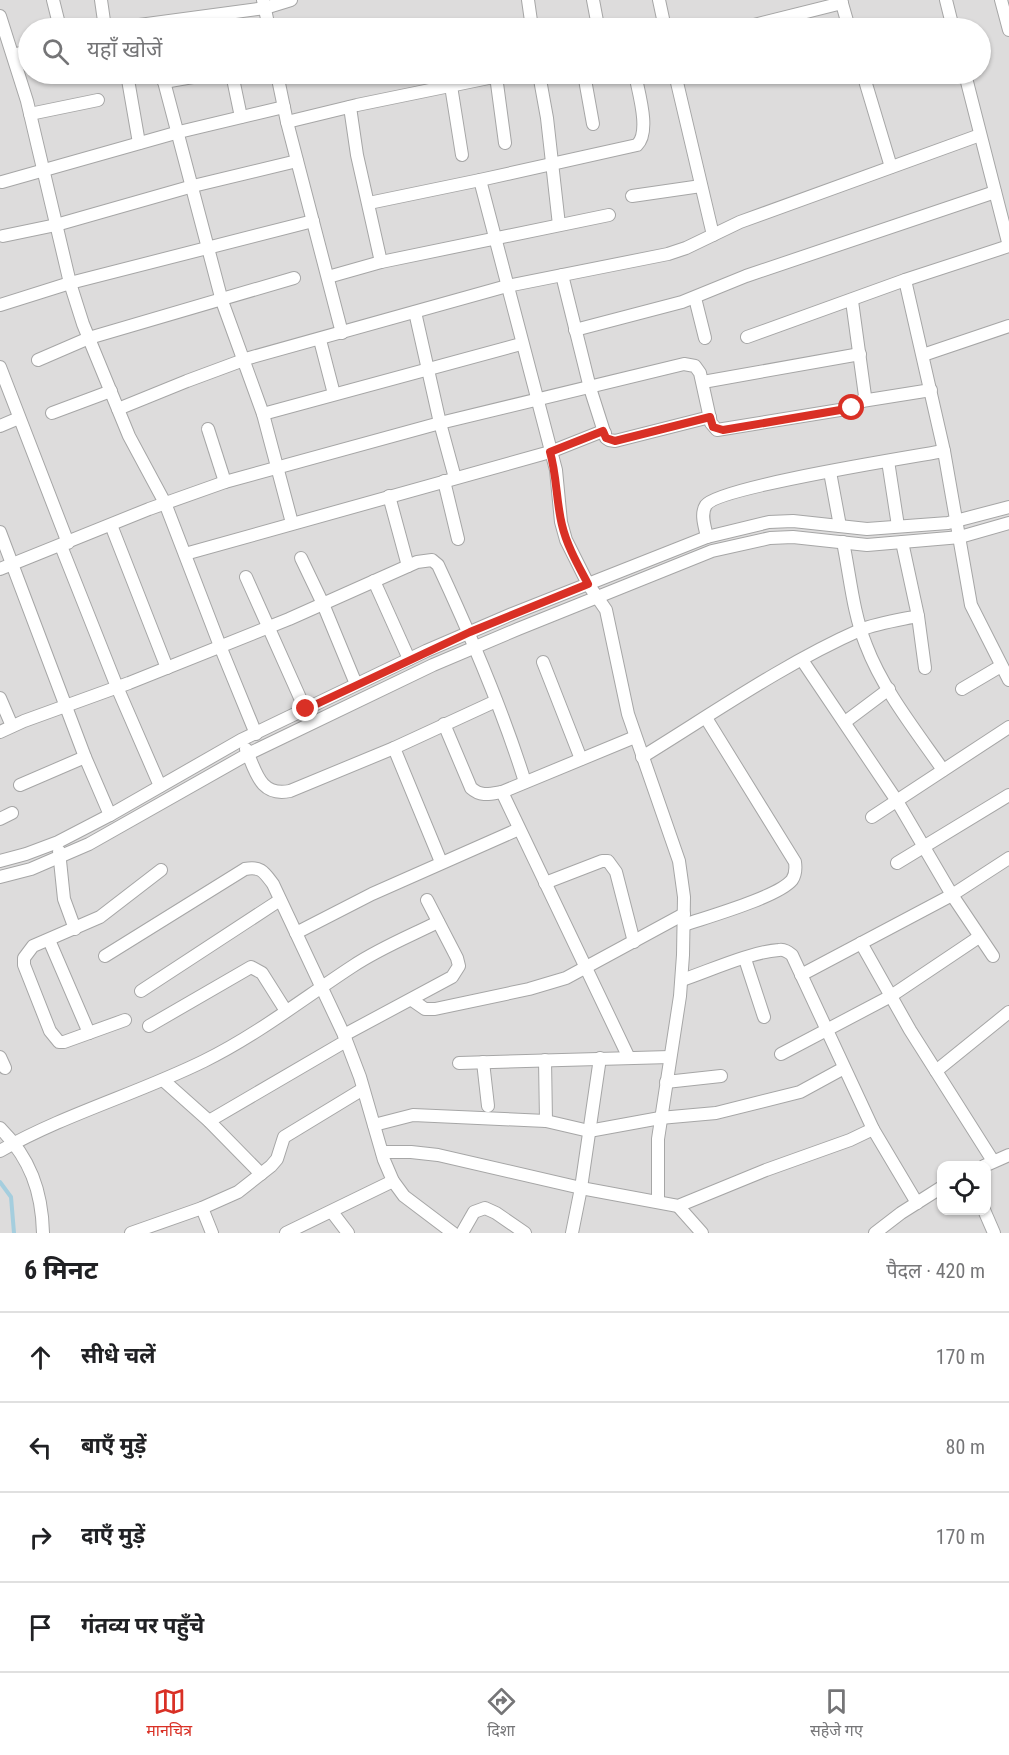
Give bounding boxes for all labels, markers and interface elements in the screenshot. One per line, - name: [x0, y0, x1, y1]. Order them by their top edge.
- search box: [18, 18, 991, 84]
- icon: search: [39, 35, 72, 68]
- text: यहाँ खोजें: [87, 37, 162, 62]
- route start: [838, 394, 864, 420]
- route end: [292, 695, 318, 721]
- map controls: [937, 1161, 991, 1215]
- button: locate: [937, 1161, 991, 1215]
- text: 6 मिनट: [24, 1255, 98, 1285]
- text: पैदल · 420 m: [886, 1259, 985, 1283]
- icon: ahead: [24, 1341, 57, 1374]
- text: सीधे चलें: [81, 1343, 155, 1368]
- text: 170 m: [936, 1345, 985, 1369]
- icon: left: [24, 1431, 57, 1464]
- text: बाएँ मुड़ें: [81, 1433, 146, 1458]
- text: 80 m: [946, 1435, 985, 1459]
- icon: right: [24, 1521, 57, 1554]
- text: दाएँ मुड़ें: [81, 1523, 145, 1548]
- text: 170 m: [936, 1525, 985, 1549]
- icon: arrive: [24, 1611, 57, 1644]
- text: गंतव्य पर पहुँचे: [81, 1613, 204, 1638]
- tab: मानचित्र: [146, 1685, 192, 1743]
- tab: दिशा: [485, 1685, 518, 1743]
- tab: सहेजे गए: [810, 1685, 863, 1743]

